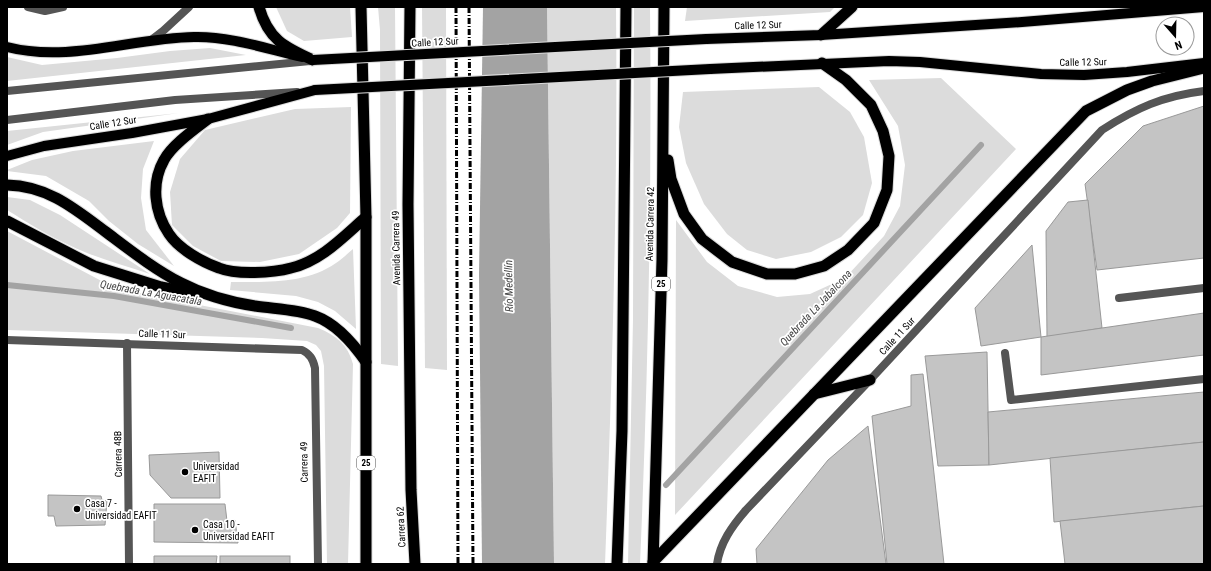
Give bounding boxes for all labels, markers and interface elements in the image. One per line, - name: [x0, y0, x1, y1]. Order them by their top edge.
- north arrow: [1155, 16, 1195, 56]
- street label: Calle 12 Sur: [734, 19, 782, 31]
- street label: Calle 12 Sur: [411, 35, 459, 49]
- text: N: [1173, 38, 1184, 52]
- street label: Calle 12 Sur: [1059, 56, 1107, 68]
- street label: Calle 12 Sur: [89, 114, 137, 132]
- street label: Avenida Carrera 42: [644, 187, 656, 261]
- street label: Avenida Carrera 49: [390, 211, 402, 285]
- water label: Río Medellín: [502, 260, 516, 312]
- water label: Quebrada La Jabalcona: [777, 267, 855, 349]
- road number: 25: [652, 277, 670, 291]
- water label: Quebrada La Aguacatala: [99, 278, 203, 308]
- street label: Calle 11 Sur: [877, 315, 917, 357]
- street label: Calle 11 Sur: [138, 328, 186, 340]
- street label: Carrera 48B: [112, 431, 124, 477]
- street label: Carrera 49: [298, 441, 310, 483]
- road number: 25: [357, 456, 375, 470]
- place label: Universidad EAFIT: [193, 461, 239, 484]
- marker: Universidad EAFIT: [180, 467, 190, 477]
- place label: Casa 7 - Universidad EAFIT: [85, 498, 157, 521]
- marker: Casa 7 - Universidad EAFIT: [72, 504, 82, 514]
- street label: Carrera 62: [394, 506, 408, 548]
- place label: Casa 10 - Universidad EAFIT: [203, 519, 275, 542]
- marker: Casa 10 - Universidad EAFIT: [190, 525, 200, 535]

